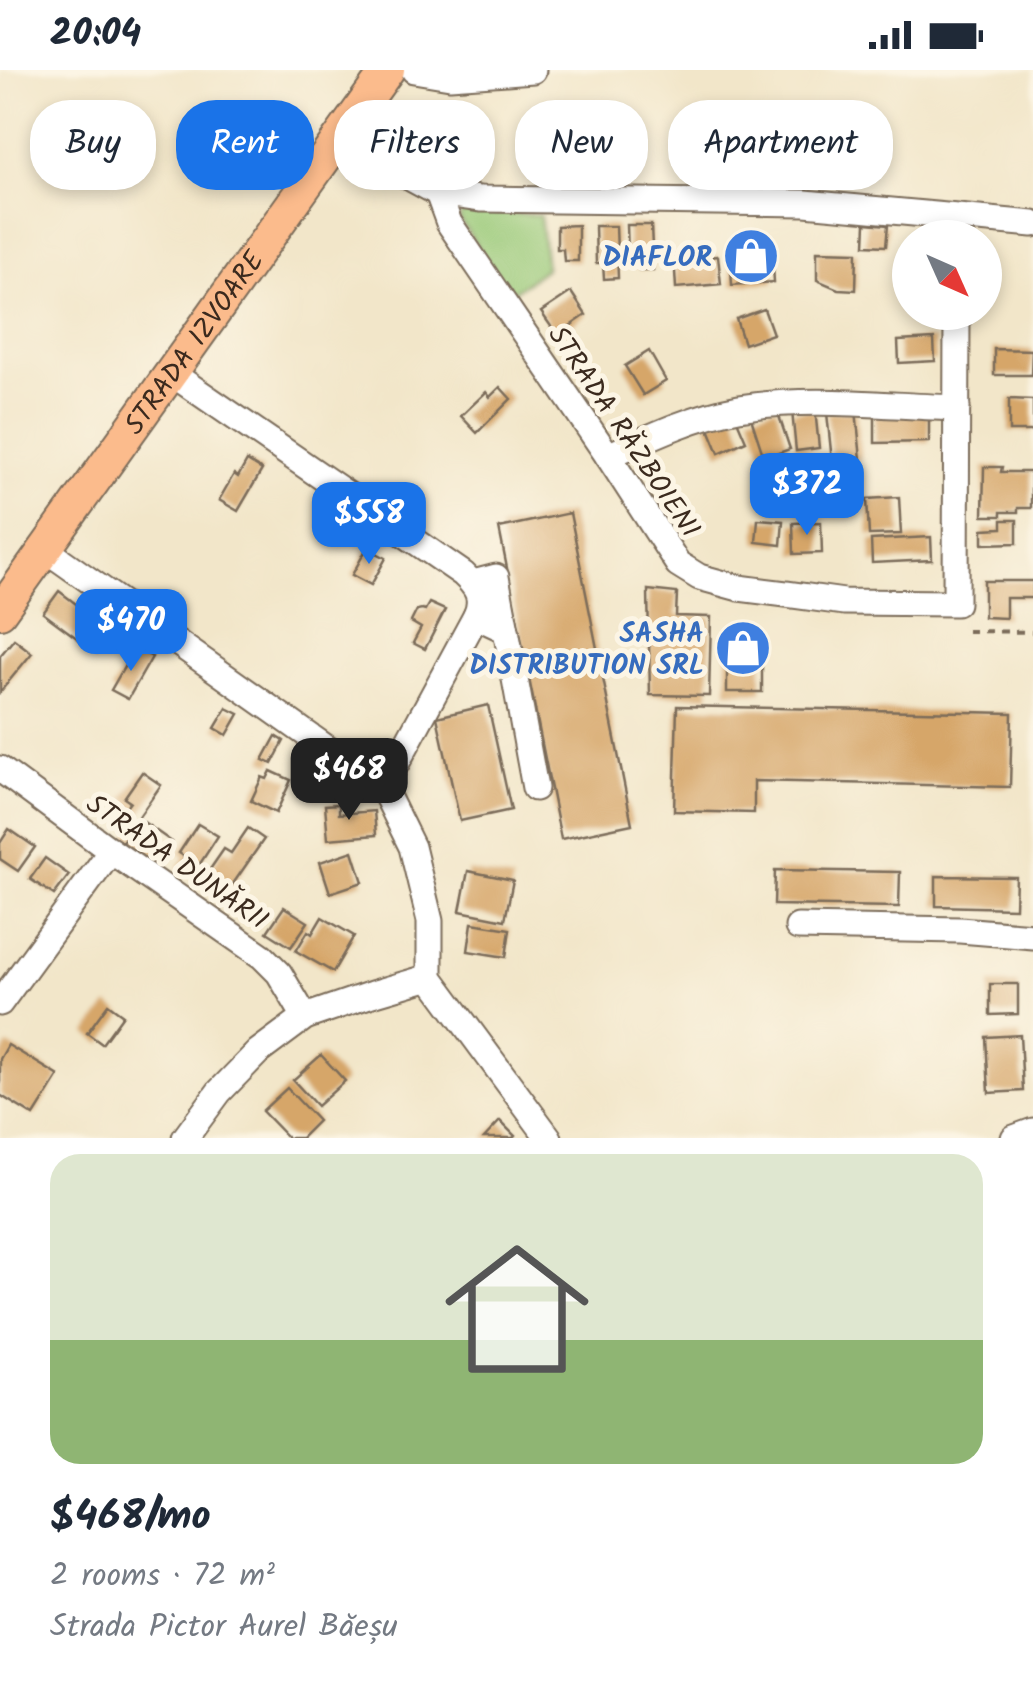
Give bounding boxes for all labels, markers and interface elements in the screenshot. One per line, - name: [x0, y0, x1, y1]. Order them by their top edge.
- text: 20:04: [50, 5, 141, 65]
- chip: Buy: [30, 100, 156, 190]
- chip: Rent: [176, 100, 314, 190]
- chip: Filters: [334, 100, 495, 190]
- chip: New: [515, 100, 648, 190]
- chip: Apartment: [668, 100, 893, 190]
- north arrow: [892, 220, 1002, 330]
- map controls: [892, 220, 1002, 330]
- shop icon: DIAFLOR: [721, 226, 781, 286]
- place label: DIAFLOR: [602, 236, 712, 281]
- street label: STRADA IZVOARE: [114, 241, 277, 445]
- street label: STRADA RĂZBOIENI: [535, 317, 711, 548]
- pin: $372: [748, 453, 866, 538]
- text: $372: [772, 460, 842, 511]
- pin: $558: [310, 482, 428, 567]
- text: $558: [334, 489, 404, 540]
- pin: $470: [72, 589, 190, 674]
- text: $470: [97, 596, 165, 647]
- place label: SASHA DISTRIBUTION SRL: [469, 612, 704, 689]
- shop icon: SASHA DISTRIBUTION SRL: [713, 618, 773, 678]
- pin: $468: [290, 738, 408, 823]
- text: $468: [313, 745, 385, 796]
- street label: STRADA DUNĂRII: [76, 783, 277, 943]
- icon: home: [427, 1219, 607, 1399]
- text: $468/mo: [50, 1484, 211, 1551]
- text: 2 rooms · 72 m²: [50, 1551, 275, 1602]
- text: Strada Pictor Aurel Băeșu: [50, 1602, 398, 1653]

